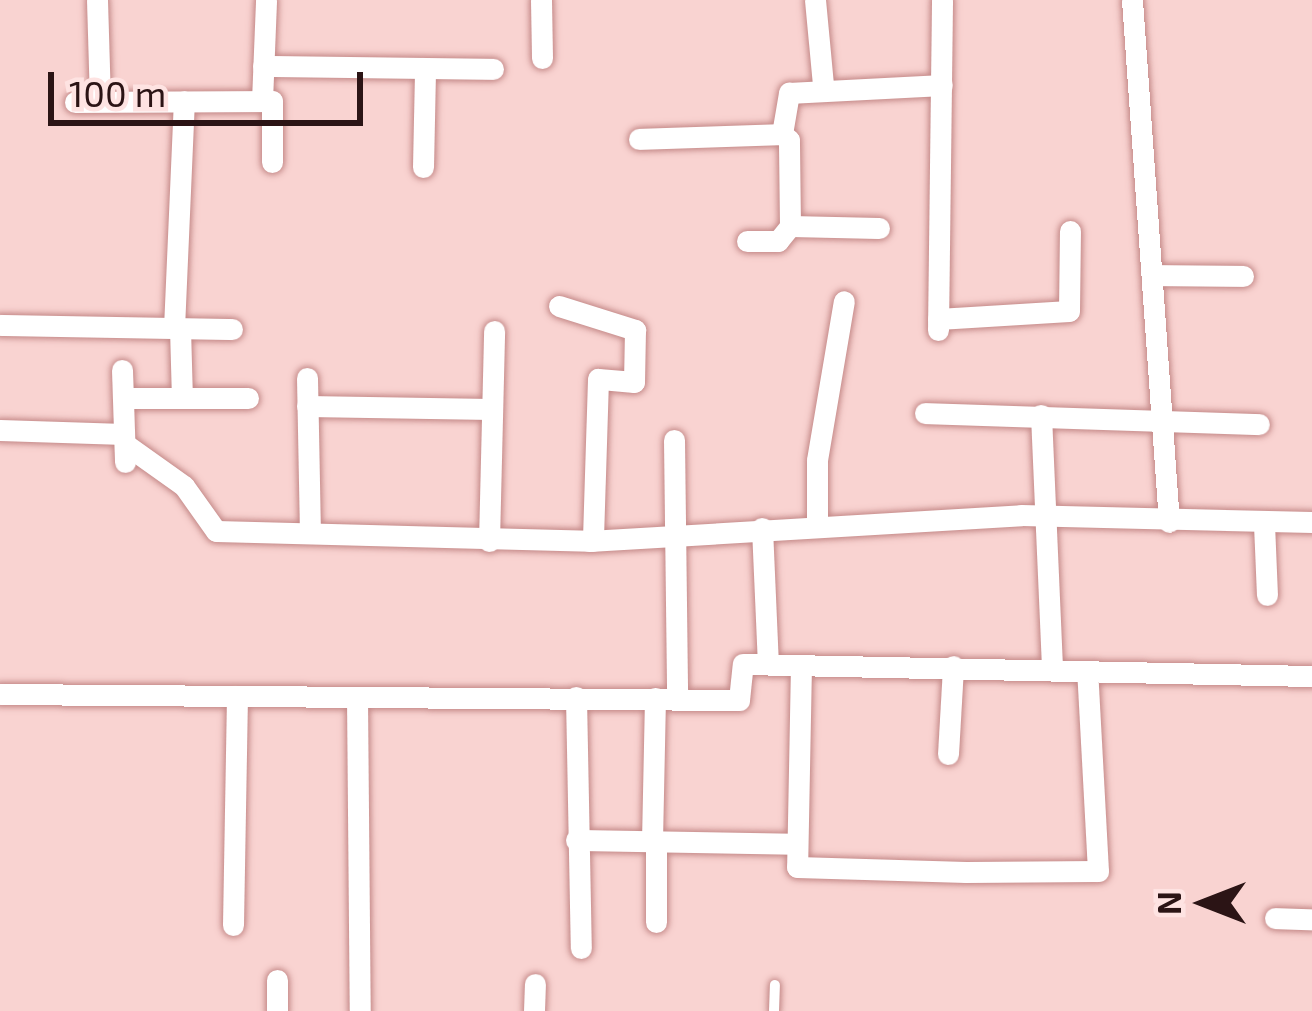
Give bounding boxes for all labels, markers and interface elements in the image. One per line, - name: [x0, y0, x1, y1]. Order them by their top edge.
- scale bar: [54, 48, 369, 122]
- text: 100 m: [69, 71, 166, 114]
- north arrow: [1144, 843, 1264, 963]
- text: N: [1148, 891, 1188, 915]

